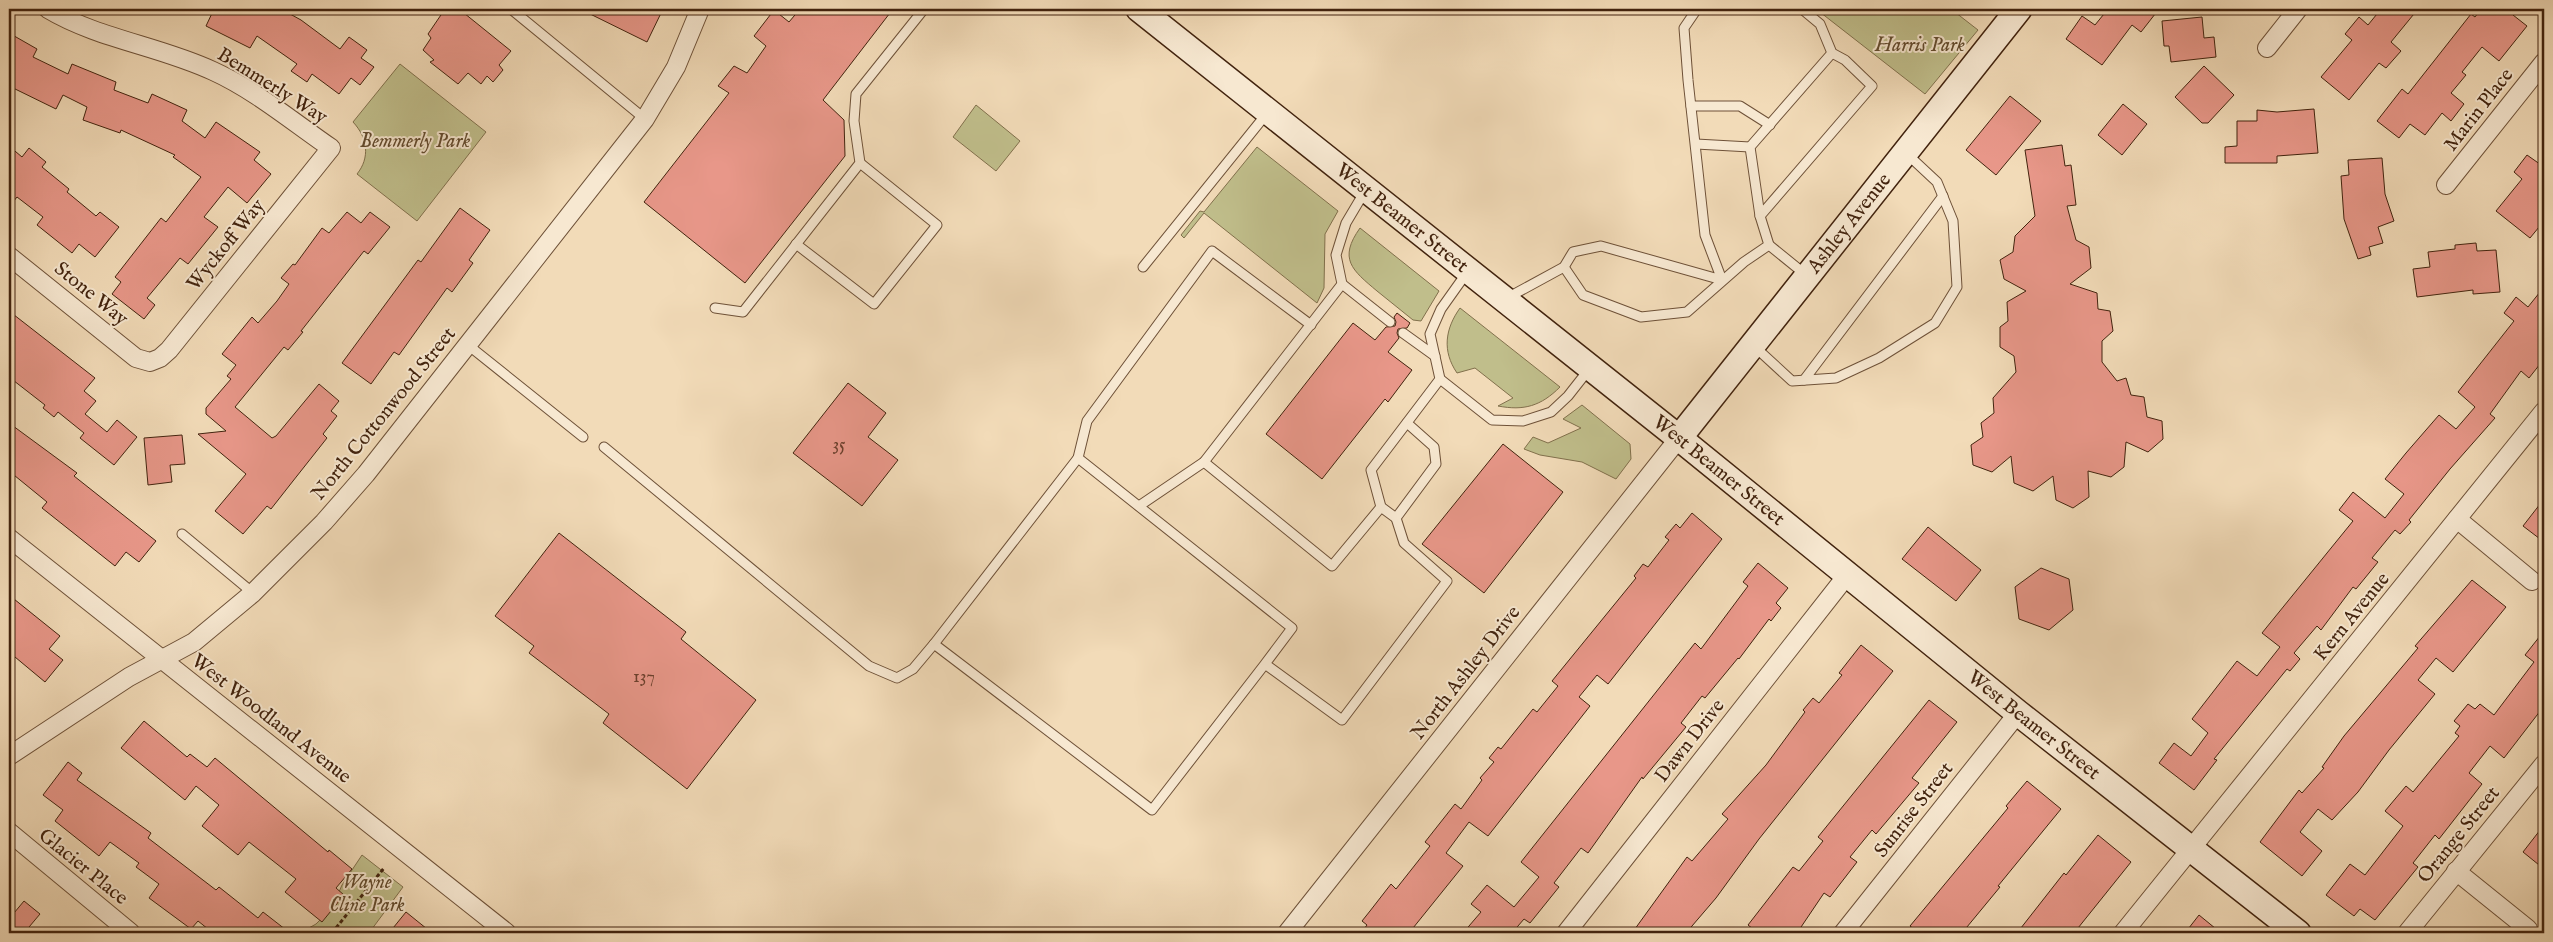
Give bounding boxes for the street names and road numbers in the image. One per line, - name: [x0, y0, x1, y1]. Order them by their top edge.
- street label: Bemmerly Way: [212, 42, 332, 130]
- street label: Marin Place: [2439, 63, 2519, 157]
- street label: West Beamer Street: [1331, 158, 1474, 278]
- street label: Ashley Avenue: [1801, 168, 1897, 279]
- street label: Wyckoff Way: [181, 194, 271, 296]
- street label: Stone Way: [49, 257, 133, 332]
- street label: North Cottonwood Street: [306, 322, 462, 506]
- street label: West Beamer Street: [1648, 410, 1790, 531]
- street label: Kern Avenue: [2309, 568, 2395, 666]
- street label: North Ashley Drive: [1406, 601, 1526, 745]
- street label: West Woodland Avenue: [186, 649, 356, 789]
- street label: West Beamer Street: [1962, 665, 2105, 785]
- street label: Dawn Drive: [1650, 694, 1730, 788]
- street label: Sunrise Street: [1869, 757, 1959, 863]
- street label: Orange Street: [2412, 781, 2506, 888]
- street label: Glacier Place: [33, 823, 133, 911]

